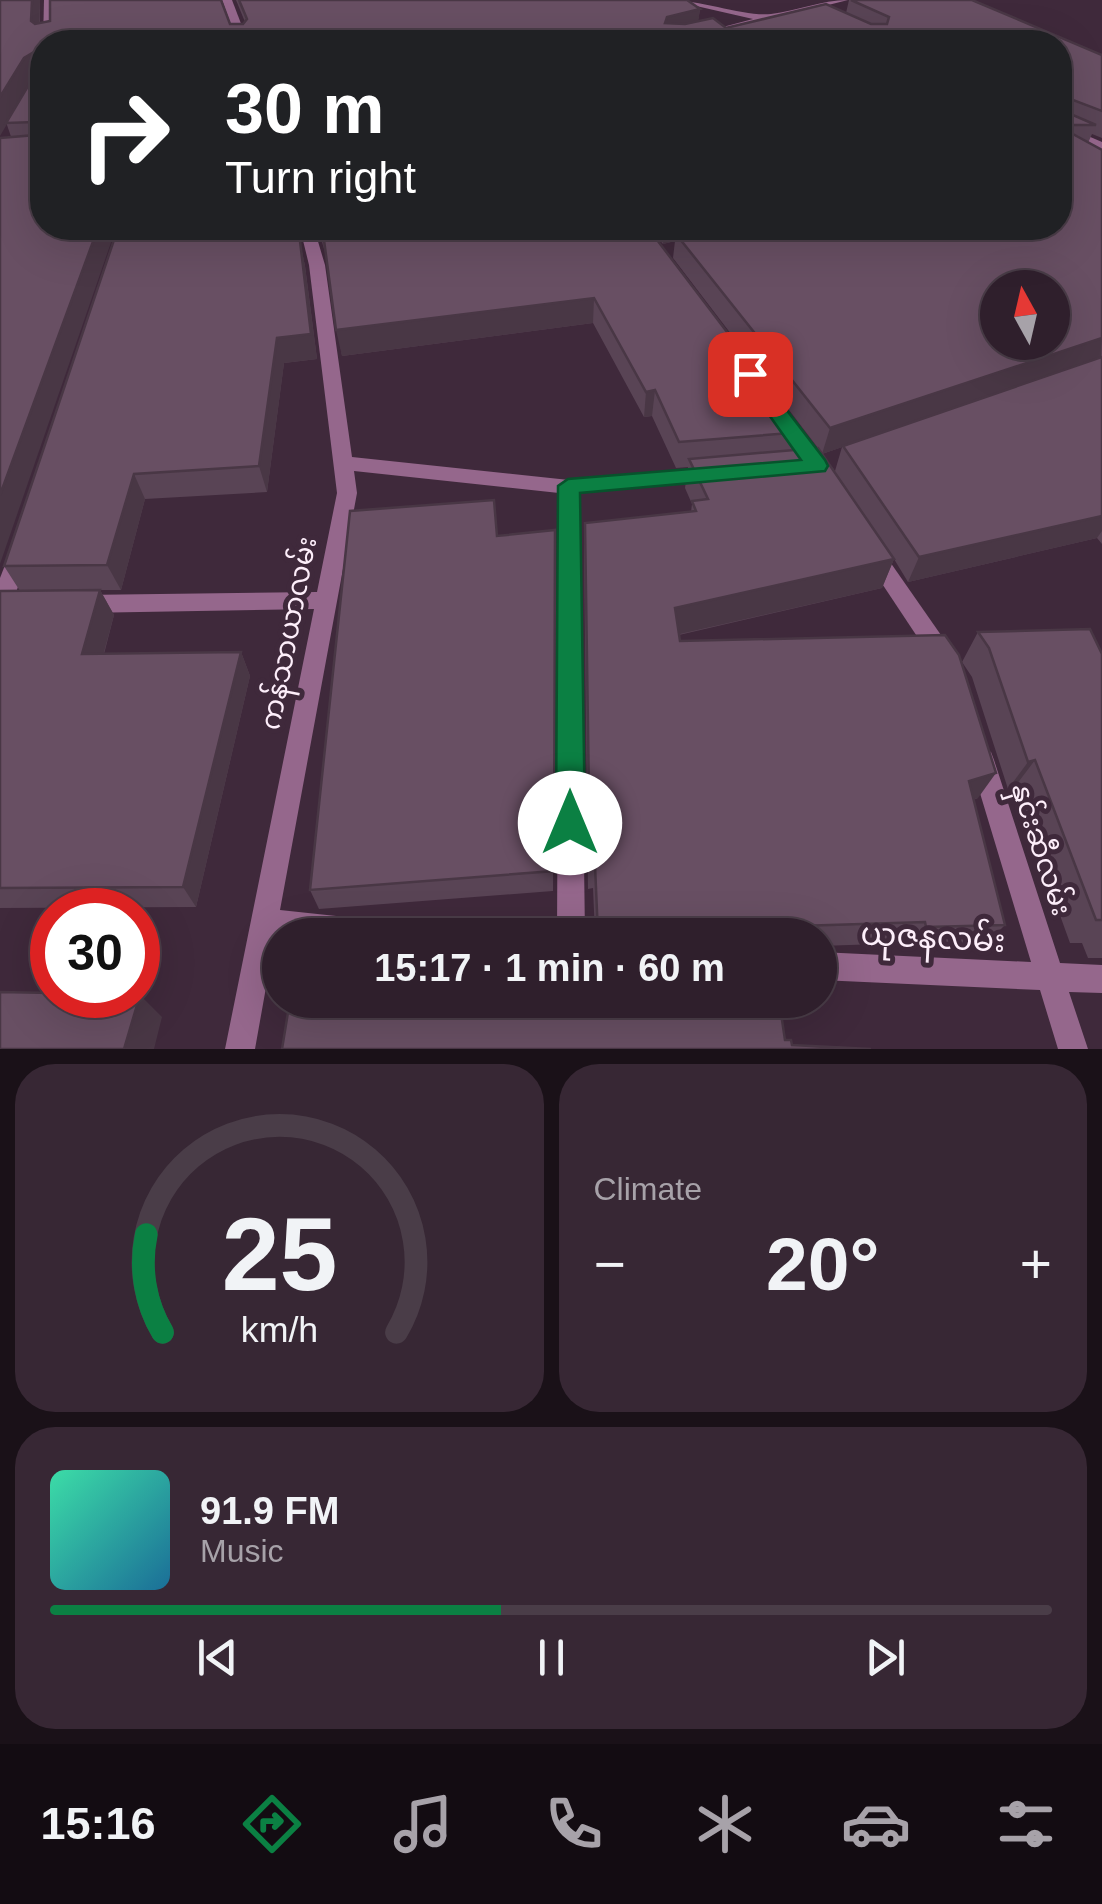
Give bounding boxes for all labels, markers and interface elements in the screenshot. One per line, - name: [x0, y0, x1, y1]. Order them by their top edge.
- icon: right: [60, 70, 190, 200]
- text: 30 m: [225, 70, 385, 148]
- text: Turn right: [225, 152, 416, 203]
- north arrow: [980, 270, 1070, 360]
- map controls: [980, 270, 1070, 360]
- pin: [708, 332, 793, 417]
- icon: arrive: [723, 347, 778, 402]
- street label: ကန်သာယာလမ်း: [252, 533, 329, 734]
- position arrow: [518, 771, 622, 875]
- street label: နှင်းဆီလမ်း: [999, 778, 1080, 921]
- speed limit sign: 30: [30, 888, 160, 1018]
- street label: ယုဇနလမ်း: [859, 910, 1007, 967]
- text: 15:17 · 1 min · 60 m: [374, 947, 725, 989]
- text: Climate: [594, 1171, 702, 1207]
- text: 25: [221, 1196, 337, 1312]
- text: 20°: [766, 1222, 879, 1306]
- text: −: [594, 1233, 626, 1295]
- text: +: [1020, 1233, 1052, 1295]
- text: km/h: [241, 1310, 318, 1350]
- text: 91.9 FM: [200, 1490, 339, 1532]
- text: Music: [200, 1533, 284, 1569]
- icon: previous: [190, 1630, 245, 1685]
- icon: pause: [524, 1630, 579, 1685]
- icon: next: [858, 1630, 913, 1685]
- icon: directions: [237, 1789, 307, 1859]
- icon: music: [388, 1789, 458, 1859]
- icon: phone: [539, 1789, 609, 1859]
- icon: climate: [690, 1789, 760, 1859]
- icon: car: [841, 1789, 911, 1859]
- icon: filters: [991, 1789, 1061, 1859]
- text: 15:16: [40, 1798, 156, 1849]

